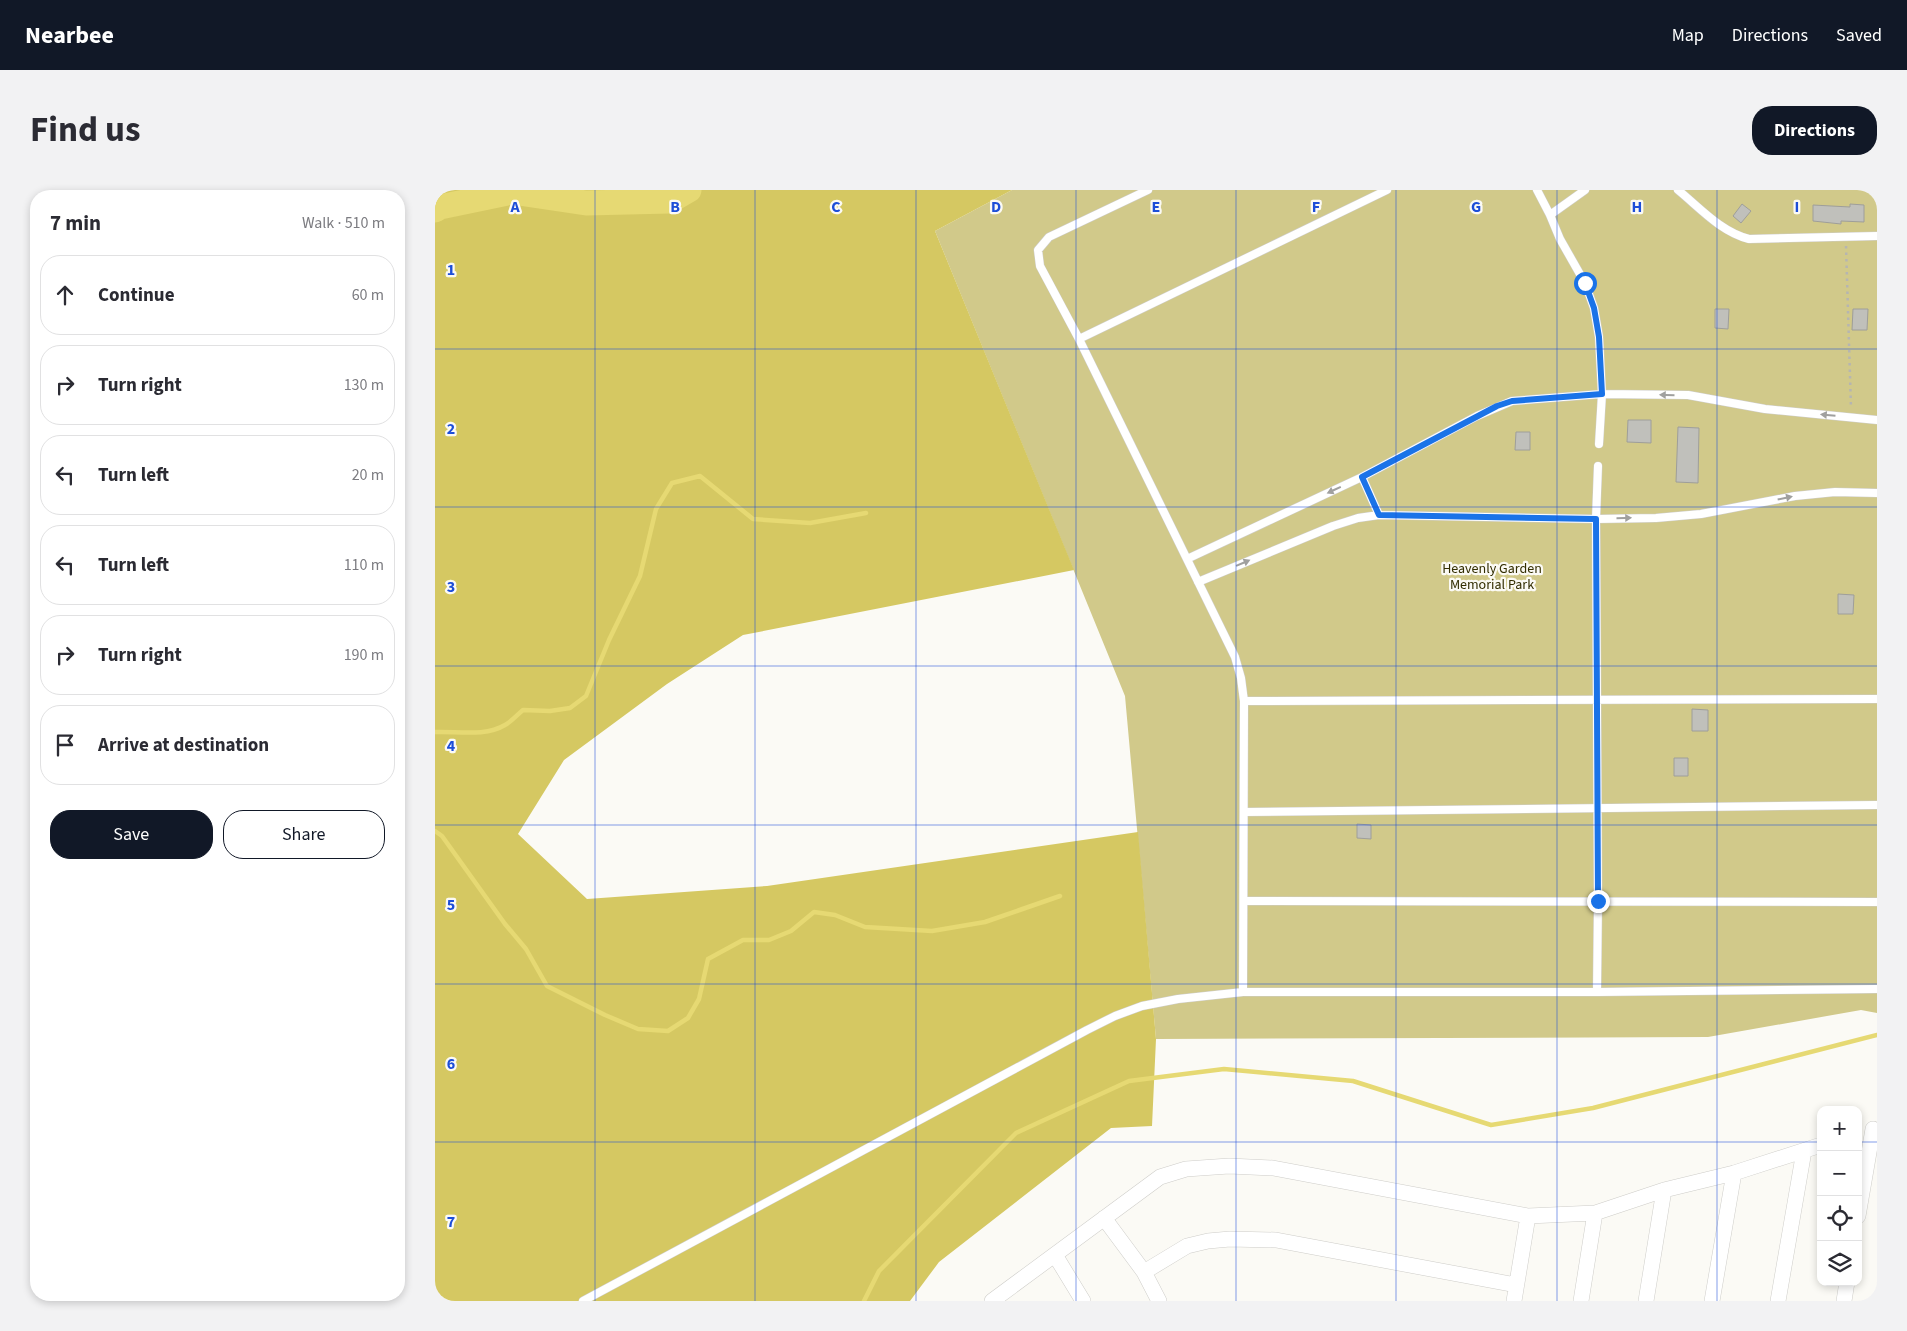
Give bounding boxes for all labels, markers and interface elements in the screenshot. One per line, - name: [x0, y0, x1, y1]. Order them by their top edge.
- text: Nearbee: [25, 18, 114, 53]
- text: Map: [1672, 23, 1704, 48]
- text: Directions: [1732, 23, 1808, 48]
- text: Saved: [1836, 23, 1882, 48]
- text: Find us: [30, 105, 140, 155]
- button: Directions: [1752, 106, 1877, 155]
- text: A: [509, 196, 520, 218]
- text: B: [670, 196, 680, 218]
- text: C: [831, 196, 841, 218]
- text: D: [991, 196, 1001, 218]
- text: E: [1152, 196, 1160, 218]
- text: F: [1312, 196, 1320, 218]
- text: G: [1471, 196, 1481, 218]
- text: H: [1632, 196, 1642, 218]
- text: I: [1795, 196, 1799, 218]
- text: 7 min: [50, 208, 101, 238]
- text: Walk · 510 m: [302, 212, 385, 234]
- text: 1: [447, 259, 455, 281]
- route start: [1574, 272, 1597, 295]
- icon: ahead: [51, 281, 79, 309]
- text: Continue: [98, 282, 175, 309]
- text: 60 m: [352, 284, 384, 306]
- icon: right: [51, 371, 79, 399]
- text: Turn right: [98, 372, 182, 399]
- text: 130 m: [344, 374, 384, 396]
- one-way arrow: [1659, 391, 1675, 399]
- one-way arrow: [1820, 411, 1836, 419]
- text: 2: [447, 418, 455, 440]
- icon: left: [51, 461, 79, 489]
- text: Turn left: [98, 462, 169, 489]
- text: 20 m: [352, 464, 384, 486]
- one-way arrow: [1327, 487, 1341, 495]
- one-way arrow: [1777, 494, 1792, 502]
- one-way arrow: [1616, 514, 1632, 522]
- icon: left: [51, 551, 79, 579]
- text: Turn left: [98, 552, 169, 579]
- text: 110 m: [344, 554, 384, 576]
- one-way arrow: [1236, 559, 1250, 567]
- park label: Heavenly Garden Memorial Park: [1442, 559, 1542, 595]
- text: 3: [447, 576, 455, 598]
- icon: right: [51, 641, 79, 669]
- text: Turn right: [98, 642, 182, 669]
- text: 190 m: [344, 644, 384, 666]
- icon: arrive: [51, 731, 79, 759]
- text: Arrive at destination: [98, 732, 269, 759]
- text: 4: [447, 735, 456, 757]
- button: Save: [50, 810, 213, 859]
- button: Share: [223, 810, 385, 859]
- route end: [1587, 890, 1610, 913]
- text: 5: [447, 894, 455, 916]
- text: 6: [447, 1053, 455, 1075]
- map controls: [1817, 1106, 1862, 1286]
- button: +: [1817, 1106, 1862, 1151]
- button: −: [1817, 1151, 1862, 1196]
- button: locate: [1817, 1196, 1862, 1241]
- text: 7: [447, 1211, 455, 1233]
- button: layers: [1817, 1241, 1862, 1286]

